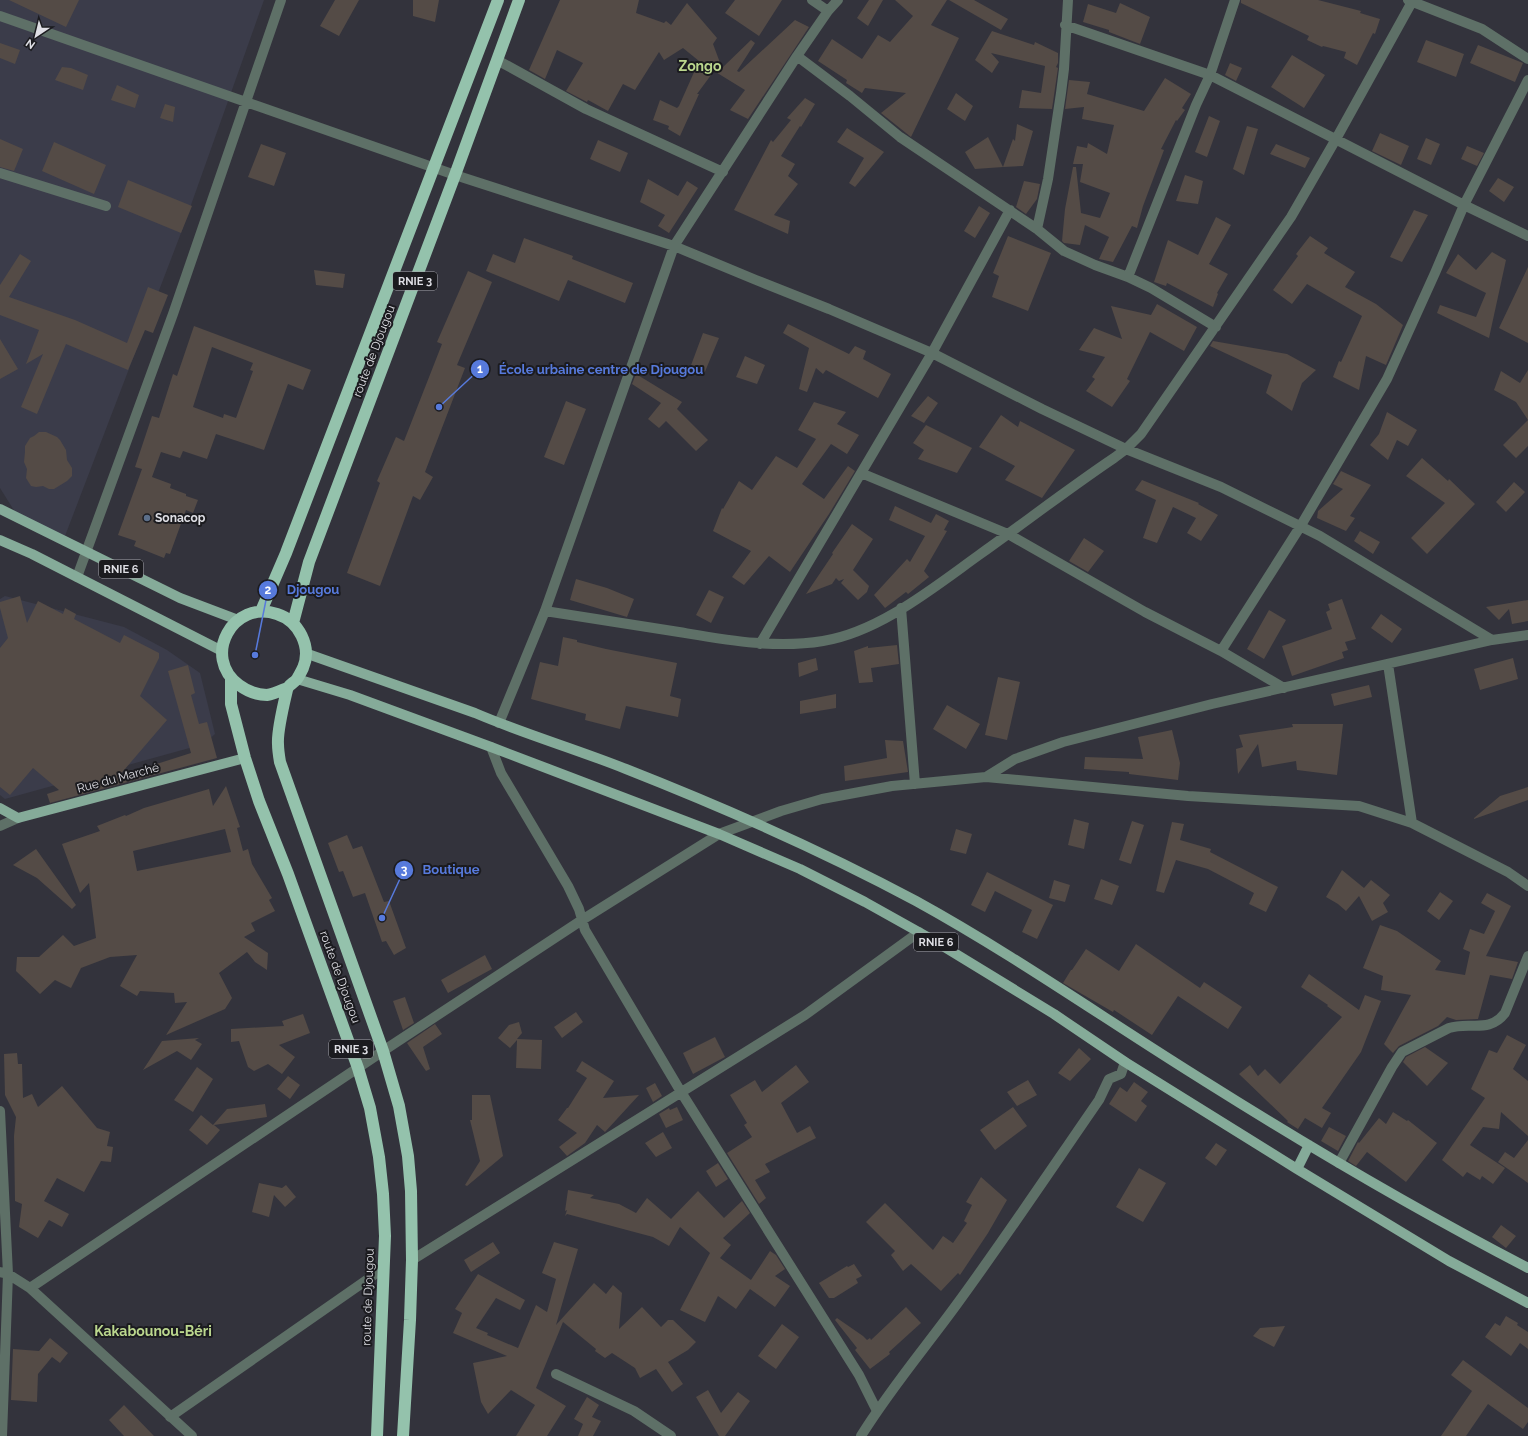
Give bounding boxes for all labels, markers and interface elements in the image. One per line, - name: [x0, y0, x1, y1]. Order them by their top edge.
- north arrow: [16, 16, 56, 56]
- text: N: [23, 36, 38, 52]
- district label: Zongo: [679, 58, 722, 74]
- road number: RNIE 3: [393, 272, 437, 290]
- street label: route de Djougou: [350, 303, 398, 399]
- callout: École urbaine centre de Djougou: [470, 357, 711, 382]
- text: 1: [477, 362, 483, 376]
- text: École urbaine centre de Djougou: [499, 362, 703, 377]
- place label: Sonacop: [155, 511, 206, 525]
- marker: Sonacop: [142, 513, 152, 523]
- road number: RNIE 6: [99, 560, 143, 578]
- callout: Djougou: [258, 577, 347, 602]
- text: Djougou: [287, 582, 339, 597]
- text: 2: [265, 583, 272, 597]
- street label: Rue du Marché: [75, 760, 161, 796]
- callout: Boutique: [394, 857, 487, 882]
- text: Boutique: [422, 862, 480, 877]
- text: 3: [401, 863, 408, 877]
- street label: route de Djougou: [317, 929, 363, 1025]
- road number: RNIE 6: [914, 933, 958, 951]
- road number: RNIE 3: [329, 1040, 373, 1058]
- street label: route de Djougou: [359, 1248, 377, 1346]
- district label: Kakabounou-Béri: [94, 1323, 212, 1339]

